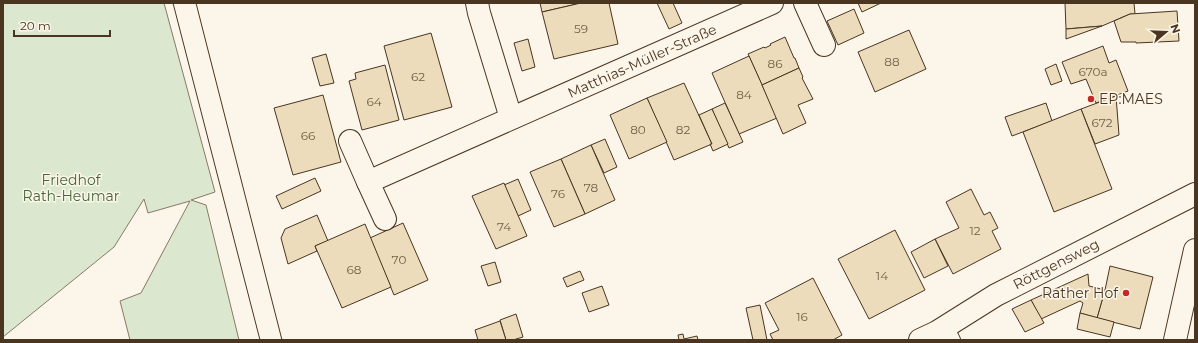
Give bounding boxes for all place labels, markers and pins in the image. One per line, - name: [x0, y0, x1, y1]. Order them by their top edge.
- place label: EP:MAES: [1099, 90, 1163, 108]
- marker: EP:MAES: [1086, 94, 1096, 104]
- place label: Rather Hof: [1042, 284, 1119, 302]
- marker: Rather Hof: [1121, 288, 1131, 298]

